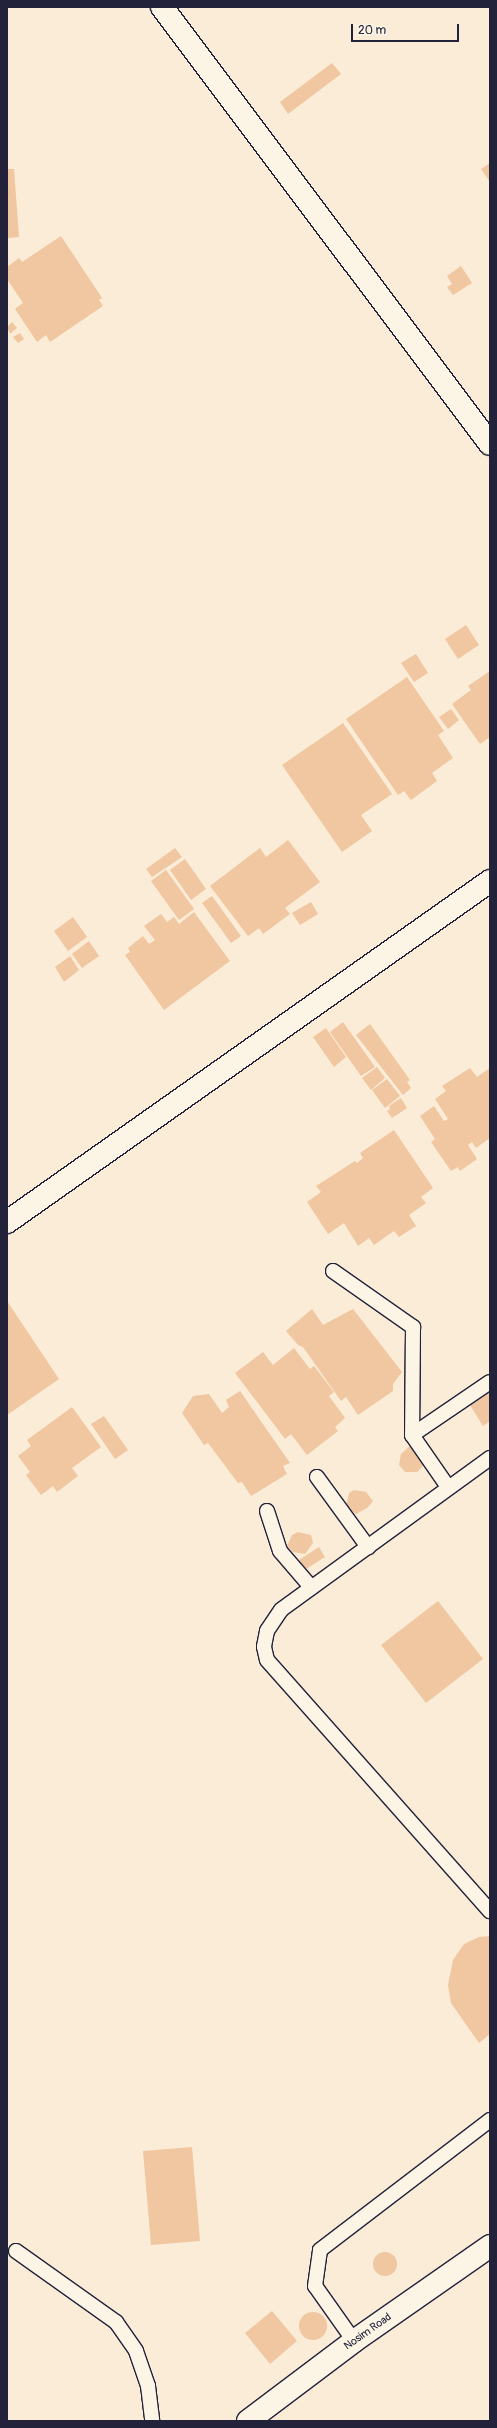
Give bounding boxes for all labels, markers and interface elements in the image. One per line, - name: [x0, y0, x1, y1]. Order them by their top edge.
- scale bar: [353, 16, 461, 42]
- text: 20 m: [358, 23, 386, 38]
- street label: Nosim Road: [342, 2311, 394, 2353]

